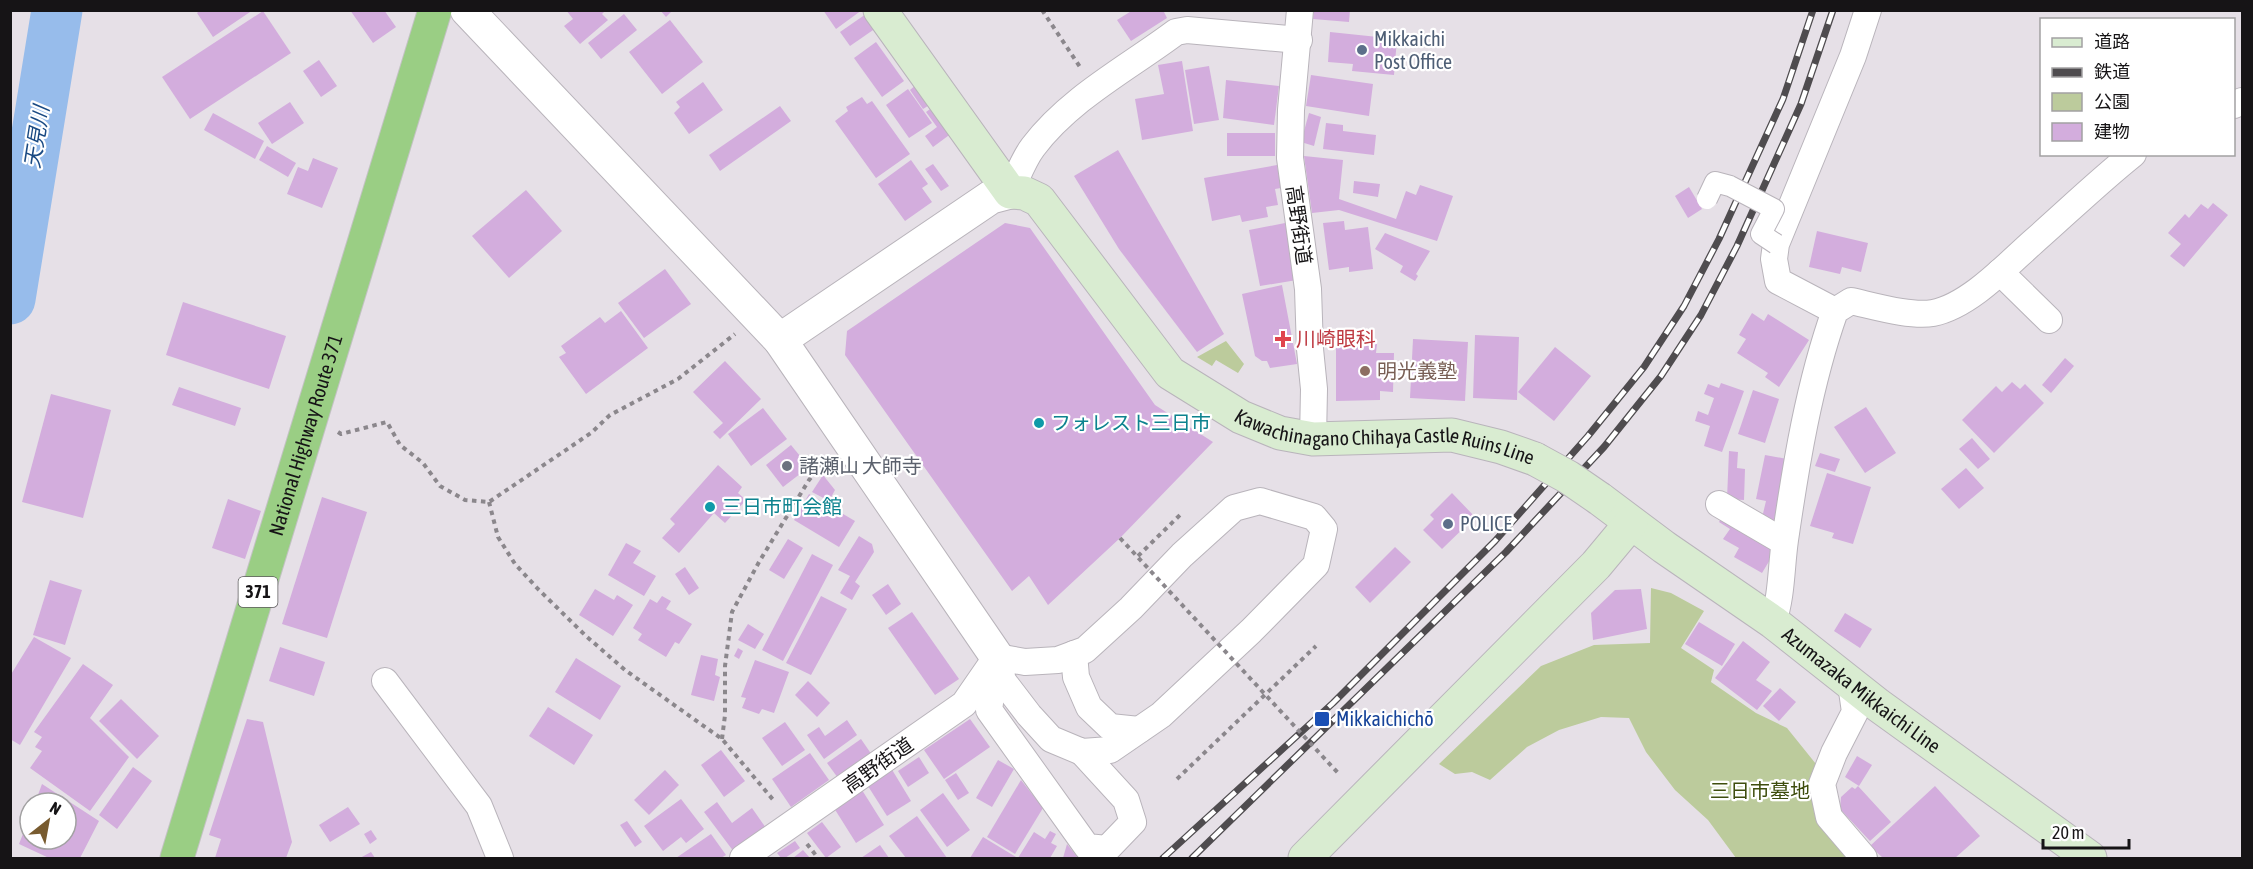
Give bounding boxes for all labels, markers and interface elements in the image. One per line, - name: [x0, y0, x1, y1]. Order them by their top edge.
- legend: [2040, 18, 2235, 156]
- place label: Mikkaichi Post Office: [1374, 27, 1452, 73]
- text: 道路: [2094, 31, 2130, 52]
- marker: Mikkaichi Post Office: [1355, 43, 1369, 57]
- text: 鉄道: [2094, 61, 2130, 82]
- text: 公園: [2094, 91, 2130, 112]
- water label: 天見川: [19, 102, 53, 170]
- text: 建物: [2094, 121, 2130, 142]
- street label: 高野街道: [1283, 184, 1316, 266]
- place label: 川崎眼科: [1296, 327, 1376, 350]
- marker: 川崎眼科: [1274, 330, 1292, 348]
- street label: National Highway Route 371: [264, 332, 347, 538]
- place label: 明光義塾: [1377, 359, 1457, 382]
- marker: 明光義塾: [1358, 364, 1372, 378]
- street label: Kawachinagano Chihaya Castle Ruins Line: [1231, 404, 1538, 469]
- place label: フォレスト三日市: [1051, 411, 1211, 434]
- marker: フォレスト三日市: [1032, 416, 1046, 430]
- place label: 諸瀬山 大師寺: [799, 454, 922, 477]
- marker: 諸瀬山 大師寺: [780, 459, 794, 473]
- place label: 三日市町会館: [722, 495, 842, 518]
- marker: 三日市町会館: [703, 500, 717, 514]
- place label: POLICE: [1460, 512, 1512, 535]
- marker: POLICE: [1441, 517, 1455, 531]
- road number: 371: [238, 577, 278, 607]
- street label: Azumazaka Mikkaichi Line: [1778, 622, 1945, 757]
- place label: Mikkaichichō: [1336, 707, 1434, 730]
- marker: Mikkaichichō: [1313, 710, 1331, 728]
- street label: 高野街道: [838, 732, 917, 797]
- park label: 三日市墓地: [1710, 779, 1810, 802]
- north arrow: [18, 791, 78, 851]
- text: N: [47, 798, 64, 818]
- scale bar: [2043, 812, 2128, 850]
- text: 20 m: [2052, 822, 2084, 843]

